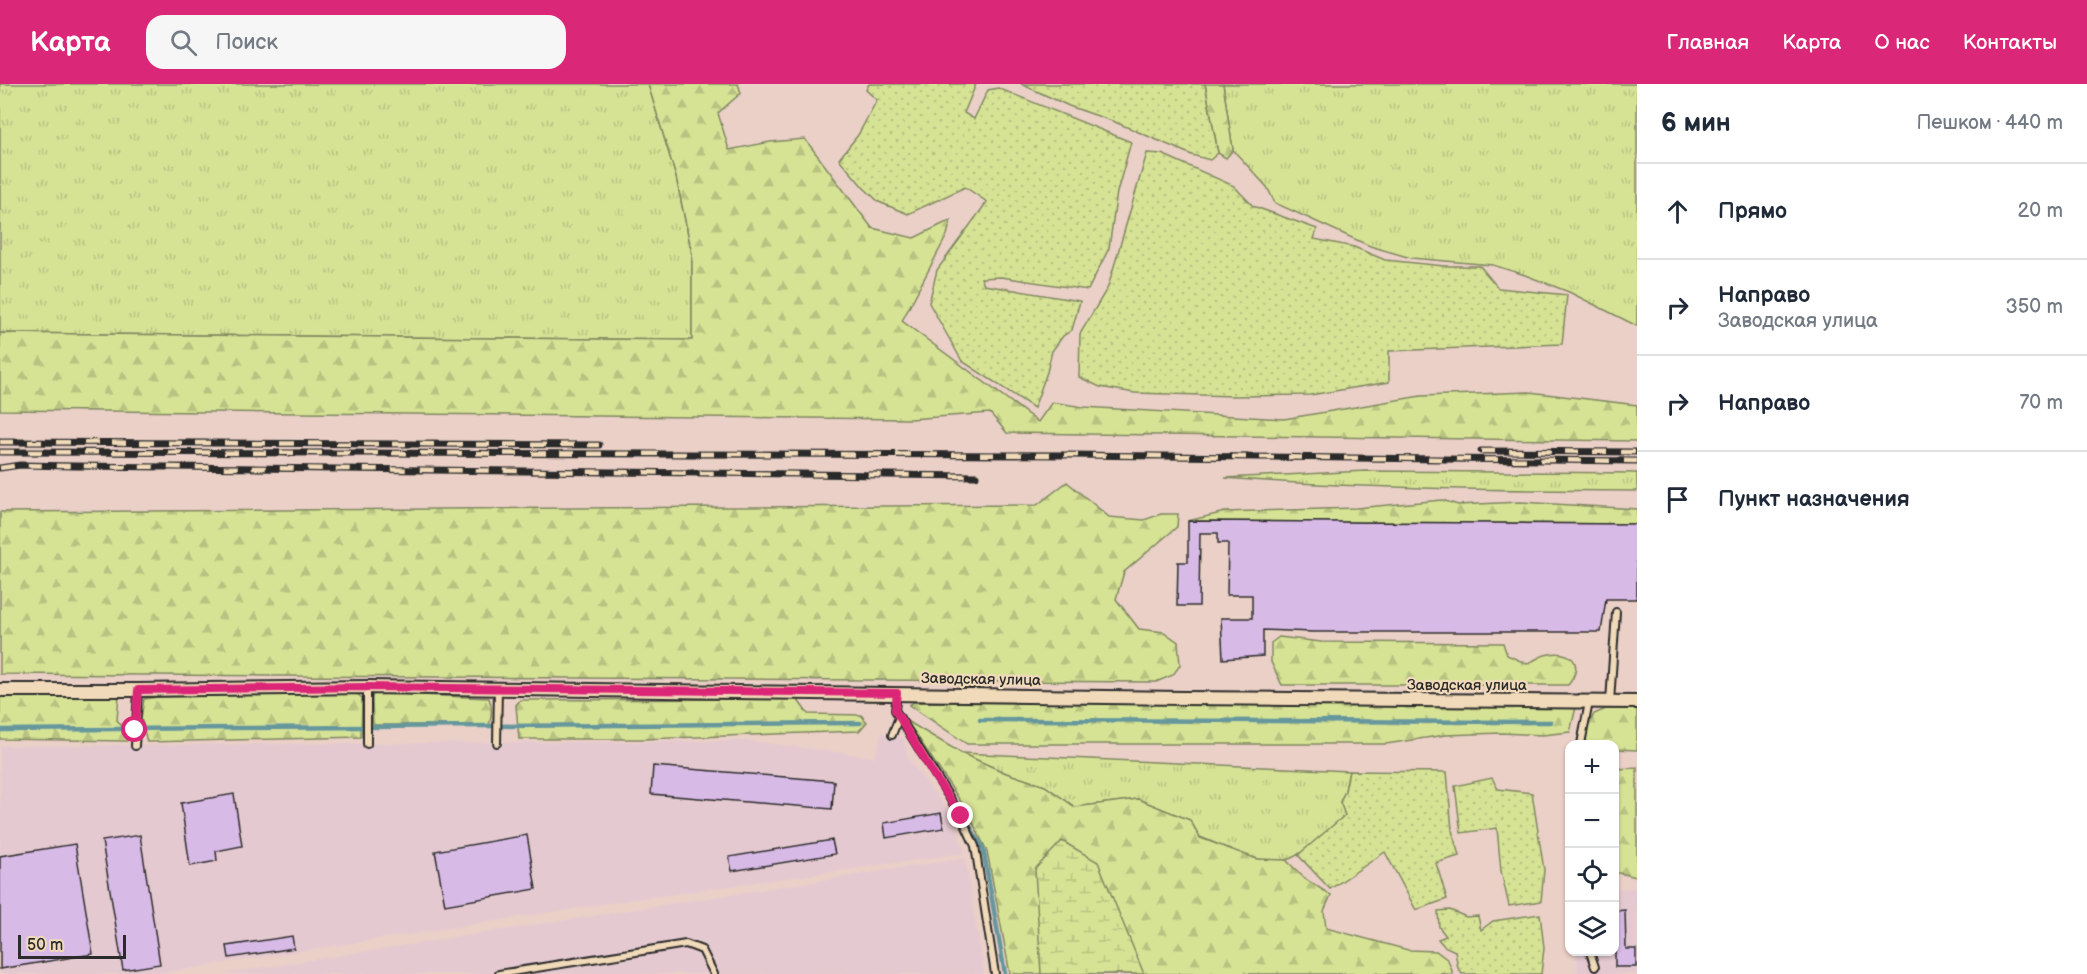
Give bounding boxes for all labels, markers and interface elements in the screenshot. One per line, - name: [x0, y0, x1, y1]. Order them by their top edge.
- search box: [146, 15, 566, 69]
- text: Карта: [30, 26, 110, 59]
- icon: search: [167, 26, 200, 59]
- text: Поиск: [215, 29, 278, 56]
- text: Главная: [1666, 30, 1749, 55]
- text: Карта: [1782, 30, 1841, 55]
- text: О нас: [1874, 30, 1930, 55]
- text: Контакты: [1963, 30, 2057, 55]
- text: 6 мин: [1661, 108, 1731, 139]
- text: Пешком · 440 m: [1916, 111, 2063, 135]
- icon: ahead: [1661, 195, 1694, 228]
- text: Прямо: [1718, 198, 1787, 225]
- text: 20 m: [2018, 199, 2063, 223]
- text: Направо: [1718, 282, 1810, 309]
- icon: right: [1661, 291, 1694, 324]
- text: 350 m: [2006, 295, 2063, 319]
- text: Заводская улица: [1718, 309, 1878, 333]
- icon: right: [1661, 387, 1694, 420]
- text: Направо: [1718, 390, 1810, 417]
- text: 70 m: [2019, 391, 2063, 415]
- icon: arrive: [1661, 483, 1694, 516]
- text: Пункт назначения: [1718, 486, 1910, 513]
- street label: Заводская улица: [921, 669, 1041, 690]
- street label: Заводская улица: [1407, 676, 1527, 695]
- route start: [121, 716, 147, 742]
- map controls: [1565, 740, 1619, 956]
- button: +: [1565, 740, 1619, 794]
- button: −: [1565, 794, 1619, 848]
- route end: [947, 802, 973, 828]
- button: locate: [1565, 848, 1619, 902]
- button: layers: [1565, 902, 1619, 956]
- scale bar: [18, 932, 126, 960]
- text: 50 m: [27, 936, 63, 955]

